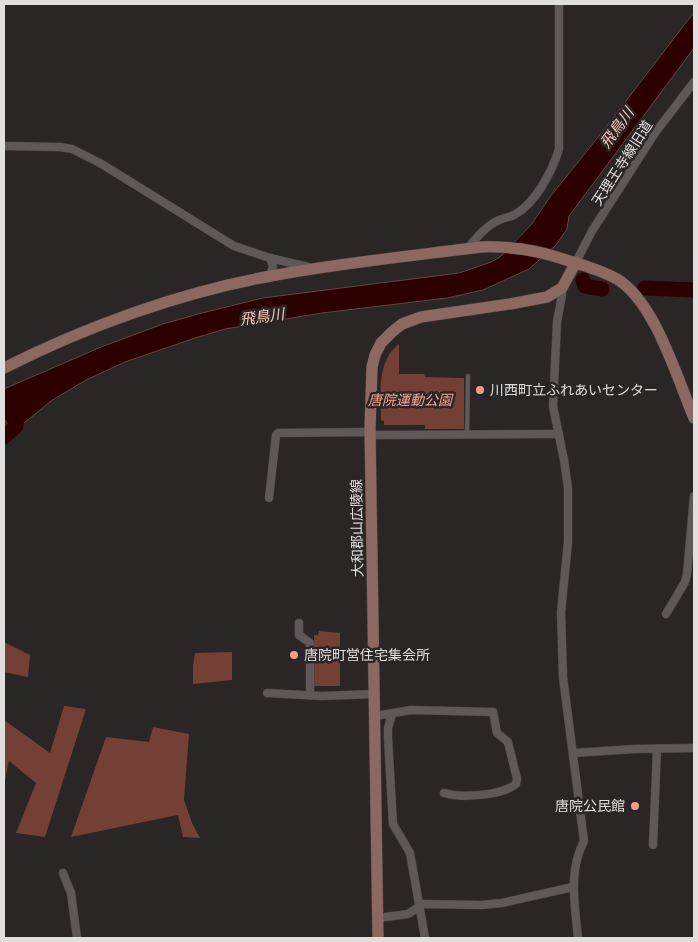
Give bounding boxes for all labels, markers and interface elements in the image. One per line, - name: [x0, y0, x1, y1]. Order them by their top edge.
- water label: 飛鳥川: [595, 102, 639, 151]
- street label: 天理王寺線旧道: [587, 116, 656, 209]
- water label: 飛鳥川: [238, 303, 288, 329]
- place label: 川西町立ふれあいセンター: [490, 380, 658, 399]
- marker: 川西町立ふれあいセンター: [474, 384, 486, 396]
- park label: 唐院運動公園: [368, 390, 454, 409]
- street label: 大和郡山広陵線: [346, 479, 367, 577]
- place label: 唐院町営住宅集会所: [304, 645, 430, 664]
- marker: 唐院町営住宅集会所: [288, 649, 300, 661]
- place label: 唐院公民館: [555, 796, 625, 815]
- marker: 唐院公民館: [629, 800, 641, 812]

